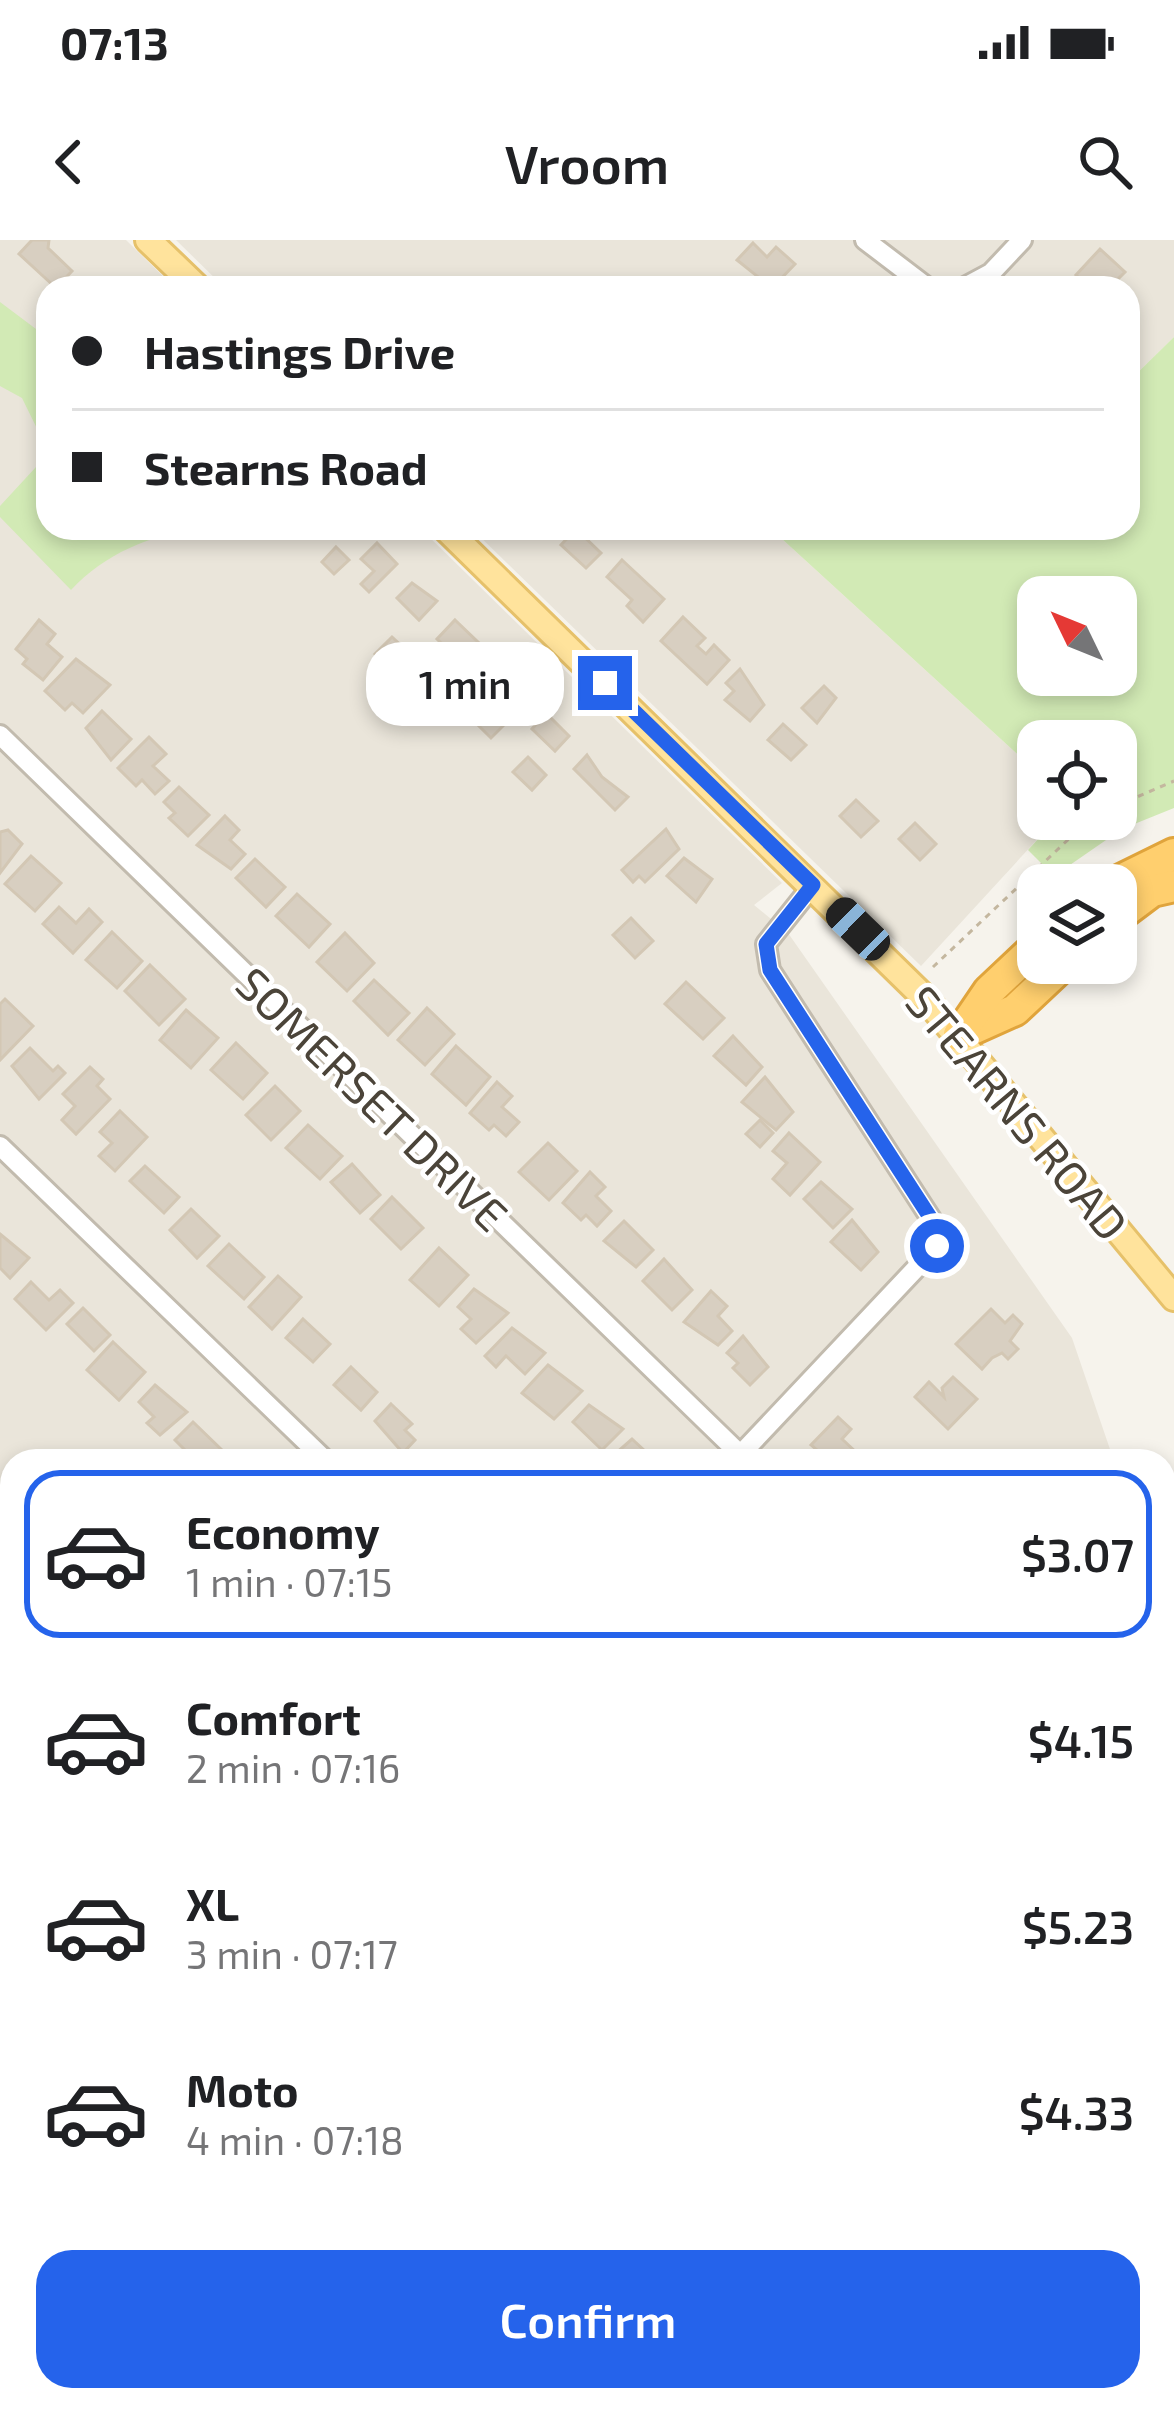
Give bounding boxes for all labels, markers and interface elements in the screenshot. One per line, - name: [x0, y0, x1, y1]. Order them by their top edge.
- text: 07:13: [60, 15, 169, 69]
- icon: back: [36, 129, 102, 195]
- icon: search: [1072, 129, 1138, 195]
- text: Vroom: [505, 130, 669, 195]
- text: Hastings Drive: [144, 324, 455, 378]
- text: Stearns Road: [144, 440, 428, 494]
- north arrow: [1017, 576, 1137, 696]
- map controls: [1017, 576, 1137, 984]
- callout: 1 min: [365, 641, 563, 725]
- route end: [578, 656, 632, 710]
- text: 1 min: [419, 660, 511, 707]
- button: locate: [1017, 720, 1137, 840]
- button: layers: [1017, 864, 1137, 984]
- car: [820, 891, 896, 967]
- street label: SOMERSET DRIVE: [226, 955, 520, 1241]
- street label: STEARNS ROAD: [896, 974, 1140, 1250]
- route start: [910, 1219, 964, 1273]
- icon: car: [42, 1500, 150, 1608]
- text: Economy: [186, 1504, 380, 1558]
- text: $3.07: [1021, 1527, 1134, 1581]
- text: 1 min · 07:15: [186, 1558, 392, 1605]
- icon: car: [42, 1686, 150, 1794]
- text: Comfort: [186, 1690, 361, 1744]
- text: $4.15: [1028, 1713, 1134, 1767]
- text: 2 min · 07:16: [186, 1744, 400, 1791]
- icon: car: [42, 1872, 150, 1980]
- text: XL: [186, 1876, 239, 1930]
- text: $5.23: [1022, 1899, 1134, 1953]
- text: 3 min · 07:17: [186, 1930, 398, 1977]
- icon: car: [42, 2058, 150, 2166]
- text: Moto: [186, 2062, 299, 2116]
- text: $4.33: [1019, 2085, 1134, 2139]
- text: 4 min · 07:18: [186, 2116, 404, 2163]
- button: Confirm: [36, 2250, 1140, 2388]

